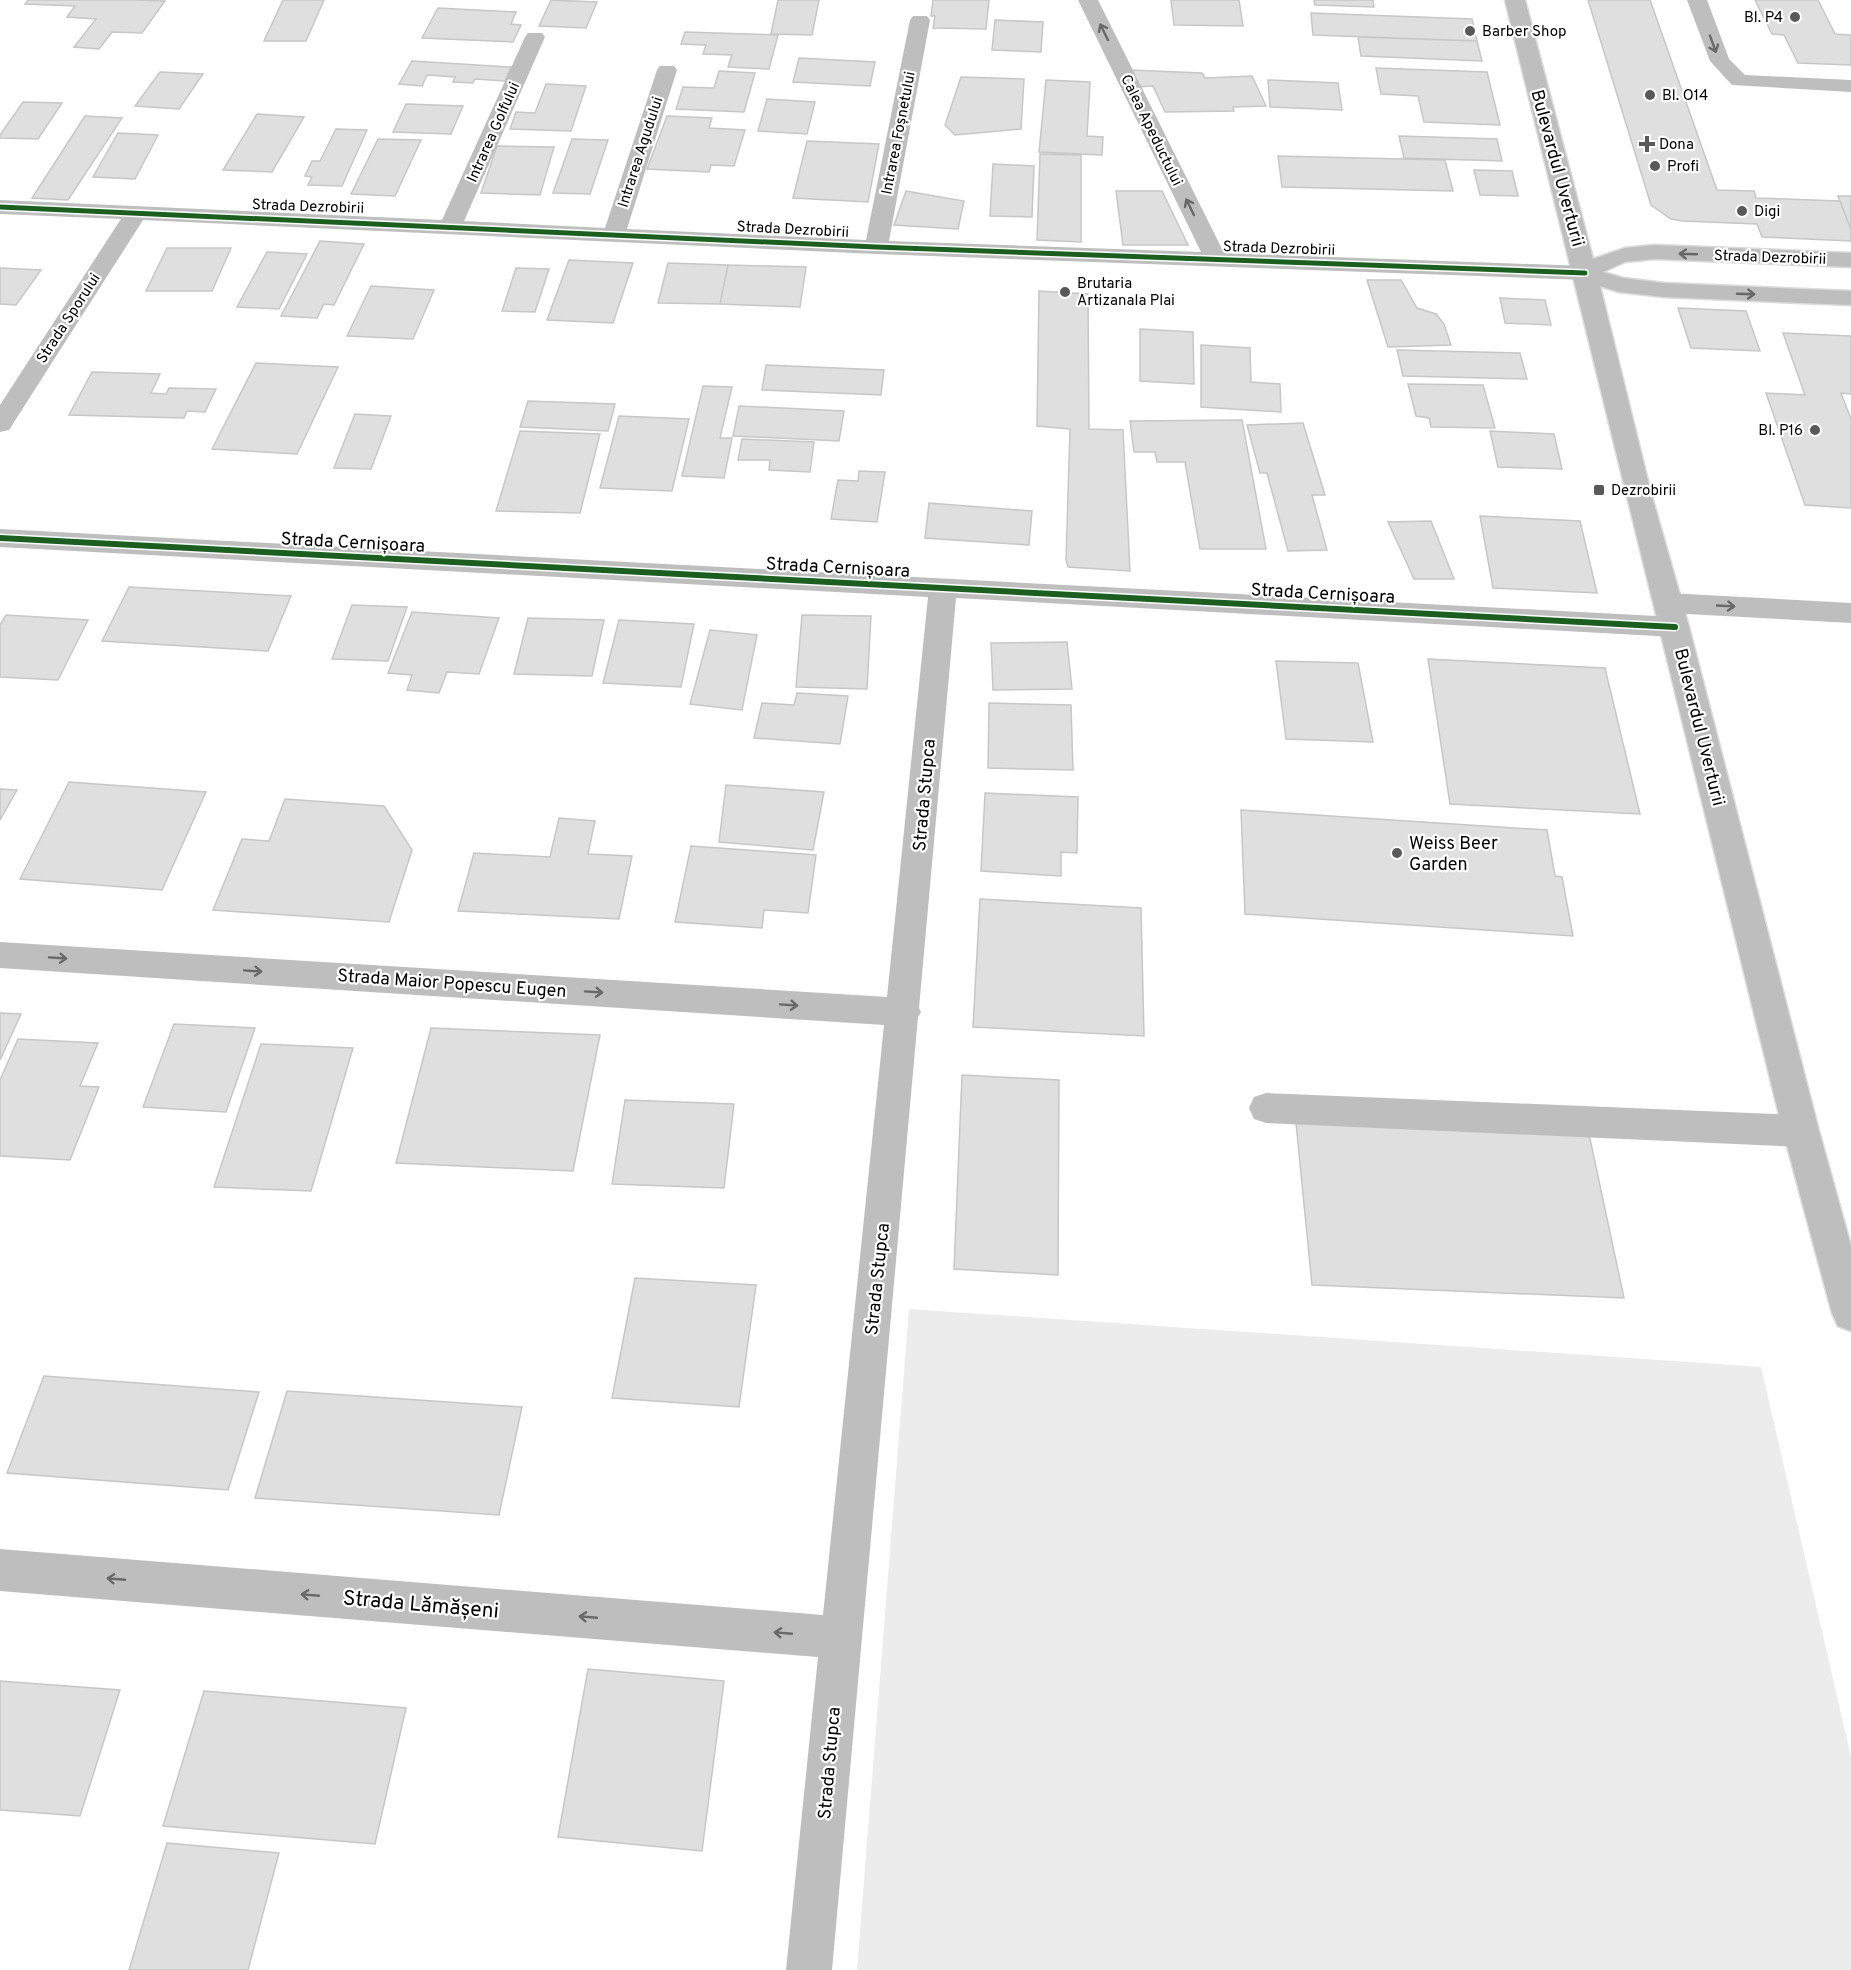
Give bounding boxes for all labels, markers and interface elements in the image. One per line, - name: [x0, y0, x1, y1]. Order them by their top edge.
- place label: Bl. P4: [1744, 9, 1783, 28]
- marker: Bl. P4: [1788, 10, 1802, 24]
- place label: Barber Shop: [1482, 23, 1567, 42]
- one-way arrow: [1097, 24, 1109, 42]
- marker: Barber Shop: [1463, 24, 1477, 38]
- one-way arrow: [1709, 34, 1720, 53]
- street label: Intrarea Foșnetului: [878, 70, 921, 196]
- street label: Calea Apeductului: [1115, 72, 1186, 189]
- street label: Intrarea Golfului: [464, 79, 525, 186]
- street label: Bulevardul Uverturii: [1525, 87, 1589, 249]
- place label: Bl. O14: [1662, 87, 1708, 106]
- marker: Bl. O14: [1643, 88, 1657, 102]
- street label: Intrarea Agudului: [615, 95, 668, 210]
- place label: Dona: [1659, 136, 1694, 155]
- marker: Dona: [1640, 137, 1654, 151]
- place label: Profi: [1667, 158, 1699, 177]
- marker: Profi: [1648, 159, 1662, 173]
- street label: Strada Dezrobirii: [251, 196, 364, 219]
- one-way arrow: [1184, 198, 1196, 216]
- place label: Digi: [1754, 203, 1780, 222]
- marker: Digi: [1735, 204, 1749, 218]
- street label: Strada Dezrobirii: [736, 218, 850, 243]
- street label: Strada Dezrobirii: [1222, 238, 1335, 261]
- street label: Strada Dezrobirii: [1713, 247, 1826, 270]
- one-way arrow: [1678, 248, 1698, 259]
- street label: Strada Sporului: [33, 270, 105, 367]
- place label: Brutaria Artizanala Plai: [1077, 275, 1175, 311]
- marker: Brutaria Artizanala Plai: [1058, 285, 1072, 299]
- one-way arrow: [1736, 288, 1756, 299]
- place label: Bl. P16: [1758, 422, 1803, 441]
- marker: Bl. P16: [1808, 423, 1822, 437]
- place label: Dezrobirii: [1611, 482, 1676, 501]
- marker: Dezrobirii: [1592, 483, 1606, 497]
- street label: Strada Cernișoara: [280, 528, 426, 559]
- street label: Strada Cernișoara: [765, 553, 911, 584]
- street label: Strada Cernișoara: [1250, 579, 1396, 610]
- one-way arrow: [1716, 601, 1736, 612]
- street label: Bulevardul Uverturii: [1668, 646, 1729, 809]
- street label: Strada Stupca: [909, 738, 942, 852]
- place label: Weiss Beer Garden: [1409, 833, 1498, 877]
- marker: Weiss Beer Garden: [1390, 846, 1404, 860]
- one-way arrow: [48, 953, 68, 964]
- one-way arrow: [243, 965, 262, 976]
- street label: Strada Maior Popescu Eugen: [337, 965, 567, 1004]
- one-way arrow: [584, 987, 604, 998]
- one-way arrow: [778, 999, 798, 1010]
- street label: Strada Stupca: [861, 1222, 896, 1336]
- one-way arrow: [107, 1573, 126, 1584]
- street label: Strada Lămășeni: [342, 1585, 500, 1626]
- one-way arrow: [301, 1589, 321, 1600]
- one-way arrow: [579, 1612, 599, 1623]
- one-way arrow: [773, 1627, 793, 1638]
- street label: Strada Stupca: [814, 1706, 847, 1820]

